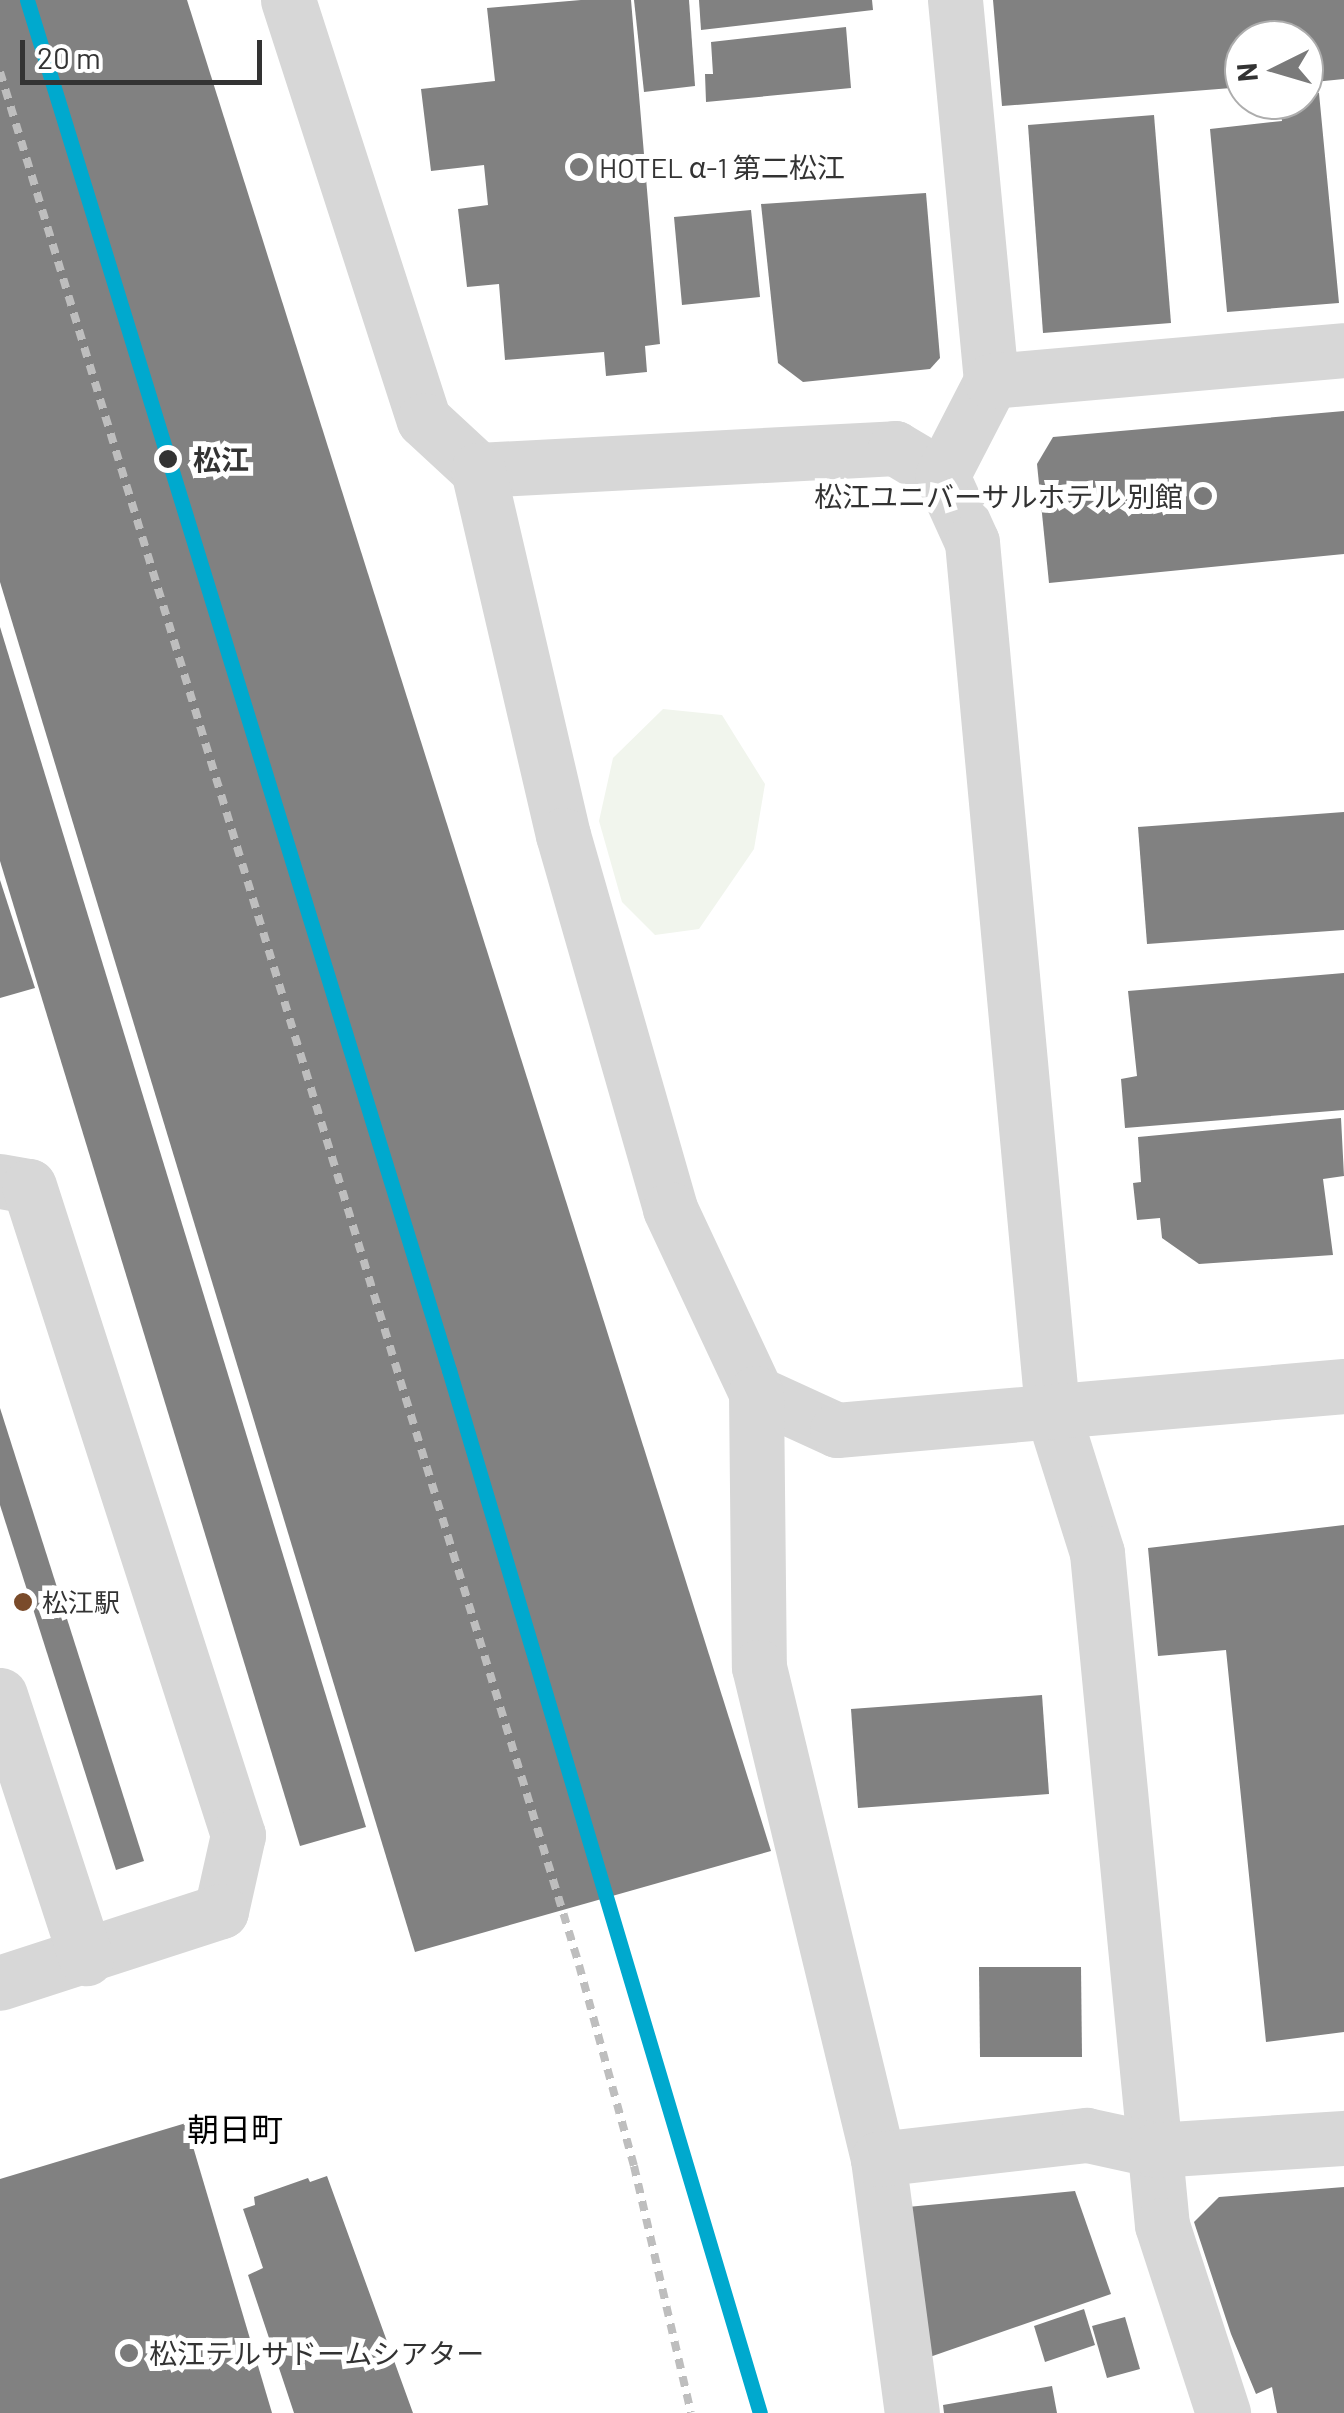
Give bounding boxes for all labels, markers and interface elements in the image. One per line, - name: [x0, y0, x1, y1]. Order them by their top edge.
- scale bar: [25, 20, 268, 82]
- north arrow: [1224, 20, 1324, 120]
- text: 20 m: [37, 39, 101, 75]
- text: N: [1228, 62, 1264, 83]
- place label: HOTEL α-1 第二松江: [599, 150, 845, 184]
- marker: HOTEL α-1 第二松江: [568, 156, 590, 178]
- place label: 松江: [193, 442, 249, 476]
- marker: 松江: [152, 443, 184, 475]
- place label: 松江ユニバーサルホテル 別館: [813, 479, 1183, 513]
- marker: 松江ユニバーサルホテル 別館: [1192, 485, 1214, 507]
- place label: 松江駅: [42, 1586, 120, 1618]
- marker: 松江駅: [13, 1592, 33, 1612]
- district label: 朝日町: [187, 2109, 283, 2147]
- place label: 松江テルサドームシアター: [149, 2336, 485, 2370]
- marker: 松江テルサドームシアター: [118, 2342, 140, 2364]

